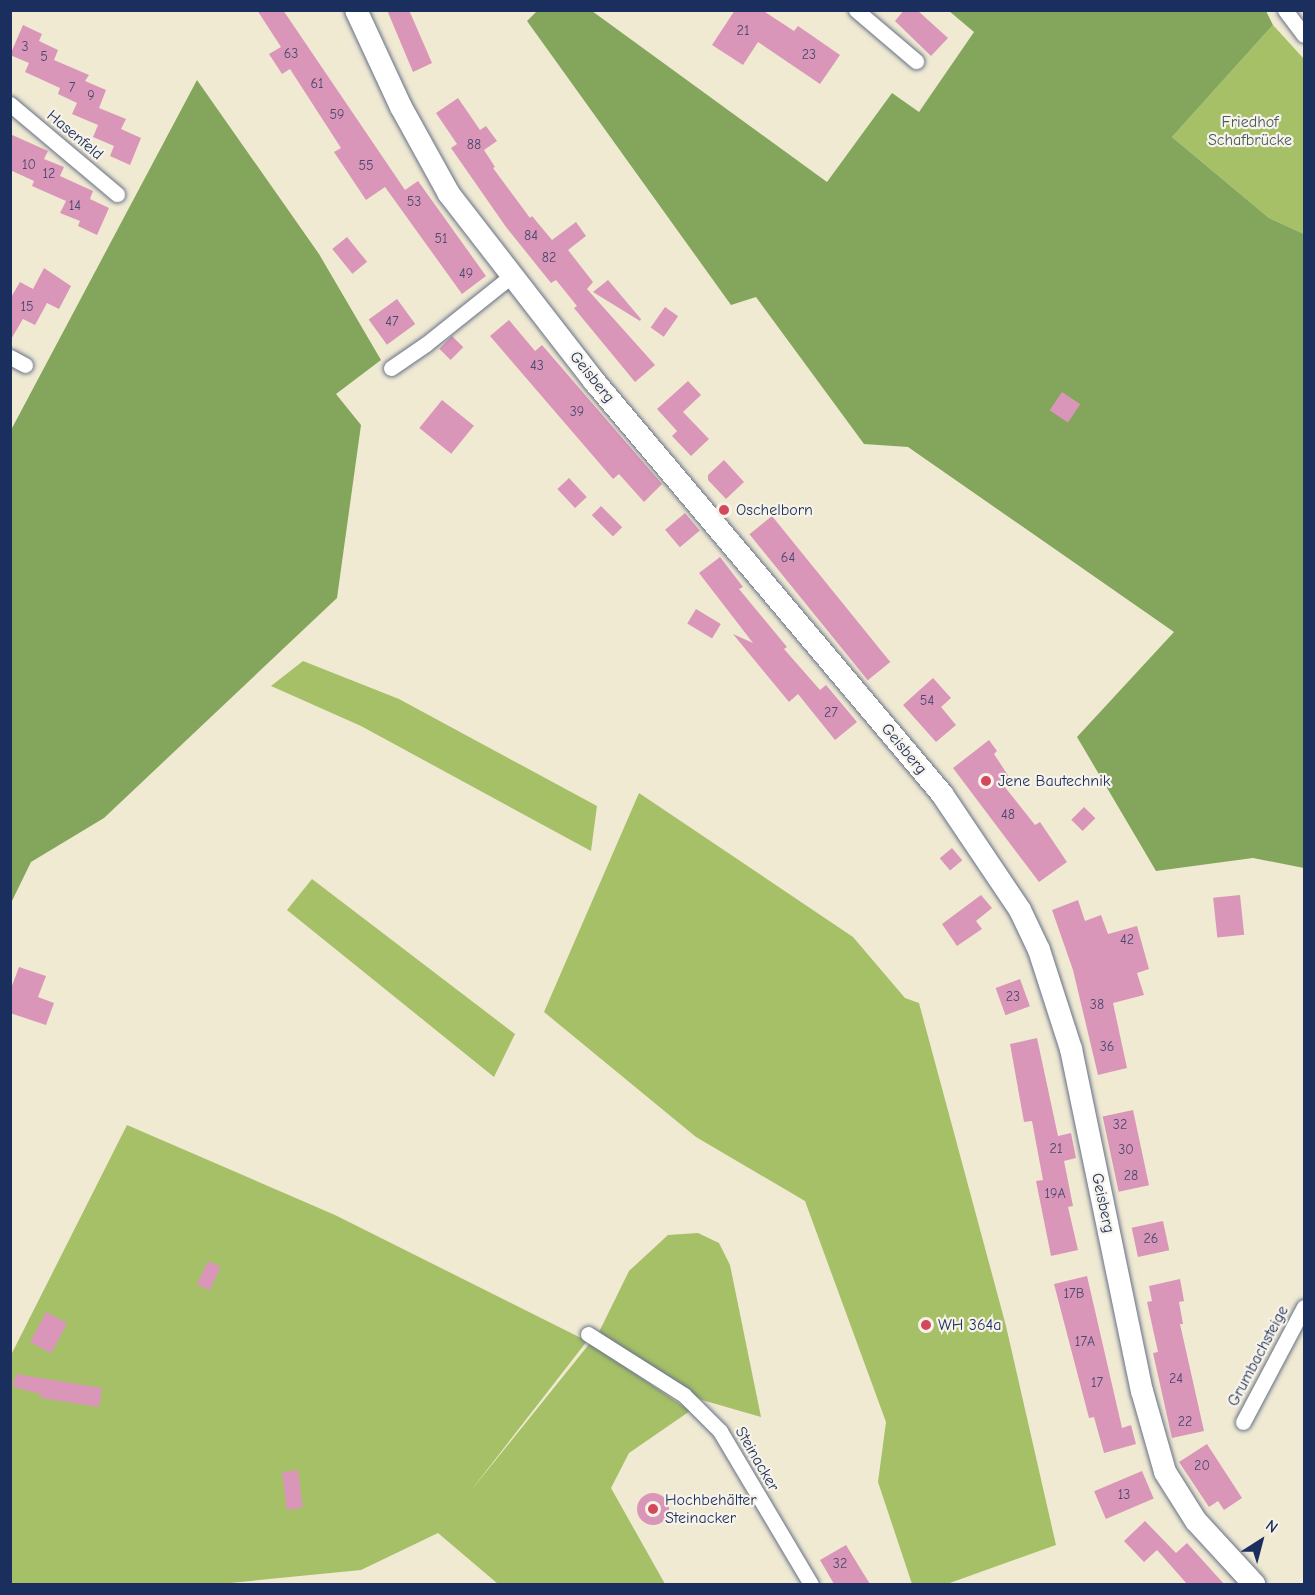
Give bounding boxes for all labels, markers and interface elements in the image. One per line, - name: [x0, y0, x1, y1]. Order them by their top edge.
- house number: 21: [737, 23, 749, 39]
- house number: 3: [21, 39, 29, 55]
- house number: 63: [284, 46, 298, 62]
- house number: 23: [802, 47, 816, 63]
- house number: 5: [40, 49, 48, 65]
- house number: 61: [310, 76, 324, 92]
- house number: 7: [69, 80, 75, 96]
- house number: 9: [87, 88, 95, 104]
- street label: Hasenfeld: [43, 106, 107, 164]
- house number: 59: [329, 107, 345, 123]
- park label: Friedhof Schafbrücke: [1208, 112, 1292, 150]
- house number: 88: [467, 137, 481, 153]
- house number: 10: [22, 157, 36, 173]
- house number: 55: [358, 158, 374, 174]
- house number: 12: [43, 166, 55, 182]
- house number: 53: [407, 194, 421, 210]
- house number: 14: [69, 198, 81, 214]
- house number: 84: [524, 228, 538, 244]
- house number: 51: [434, 231, 448, 247]
- house number: 82: [542, 250, 556, 266]
- house number: 49: [459, 266, 473, 282]
- house number: 15: [20, 299, 34, 315]
- house number: 47: [385, 314, 399, 330]
- street label: Geisberg: [565, 347, 619, 407]
- house number: 43: [530, 358, 544, 374]
- house number: 39: [570, 404, 584, 420]
- place label: Oschelborn: [736, 500, 813, 520]
- marker: Oschelborn: [717, 503, 731, 517]
- house number: 64: [781, 550, 795, 566]
- house number: 54: [920, 693, 934, 709]
- house number: 27: [824, 705, 838, 721]
- street label: Geisberg: [877, 720, 931, 778]
- place label: Jene Bautechnik: [998, 771, 1111, 791]
- marker: Jene Bautechnik: [979, 774, 993, 788]
- house number: 48: [1001, 807, 1015, 823]
- house number: 42: [1120, 932, 1134, 948]
- house number: 23: [1006, 989, 1020, 1005]
- house number: 38: [1090, 997, 1104, 1013]
- house number: 36: [1100, 1039, 1114, 1055]
- house number: 32: [1113, 1117, 1127, 1133]
- house number: 21: [1050, 1141, 1062, 1157]
- house number: 30: [1118, 1142, 1134, 1158]
- house number: 28: [1124, 1168, 1138, 1184]
- street label: Geisberg: [1087, 1171, 1119, 1235]
- house number: 19A: [1044, 1186, 1066, 1202]
- house number: 26: [1144, 1231, 1158, 1247]
- house number: 17B: [1064, 1286, 1084, 1302]
- street label: Grumbachsteige: [1223, 1302, 1293, 1410]
- place label: WH 364a: [938, 1315, 1002, 1335]
- marker: WH 364a: [919, 1318, 933, 1332]
- house number: 17A: [1075, 1334, 1095, 1350]
- house number: 24: [1169, 1371, 1183, 1387]
- house number: 17: [1091, 1375, 1103, 1391]
- house number: 22: [1178, 1414, 1192, 1430]
- street label: Steinacker: [731, 1423, 783, 1495]
- house number: 20: [1194, 1458, 1210, 1474]
- house number: 13: [1118, 1487, 1130, 1503]
- place label: Hochbehälter Steinacker: [665, 1490, 757, 1528]
- marker: Hochbehälter Steinacker: [646, 1502, 660, 1516]
- north arrow: [1231, 1511, 1291, 1571]
- text: N: [1262, 1516, 1281, 1537]
- house number: 32: [833, 1556, 847, 1572]

